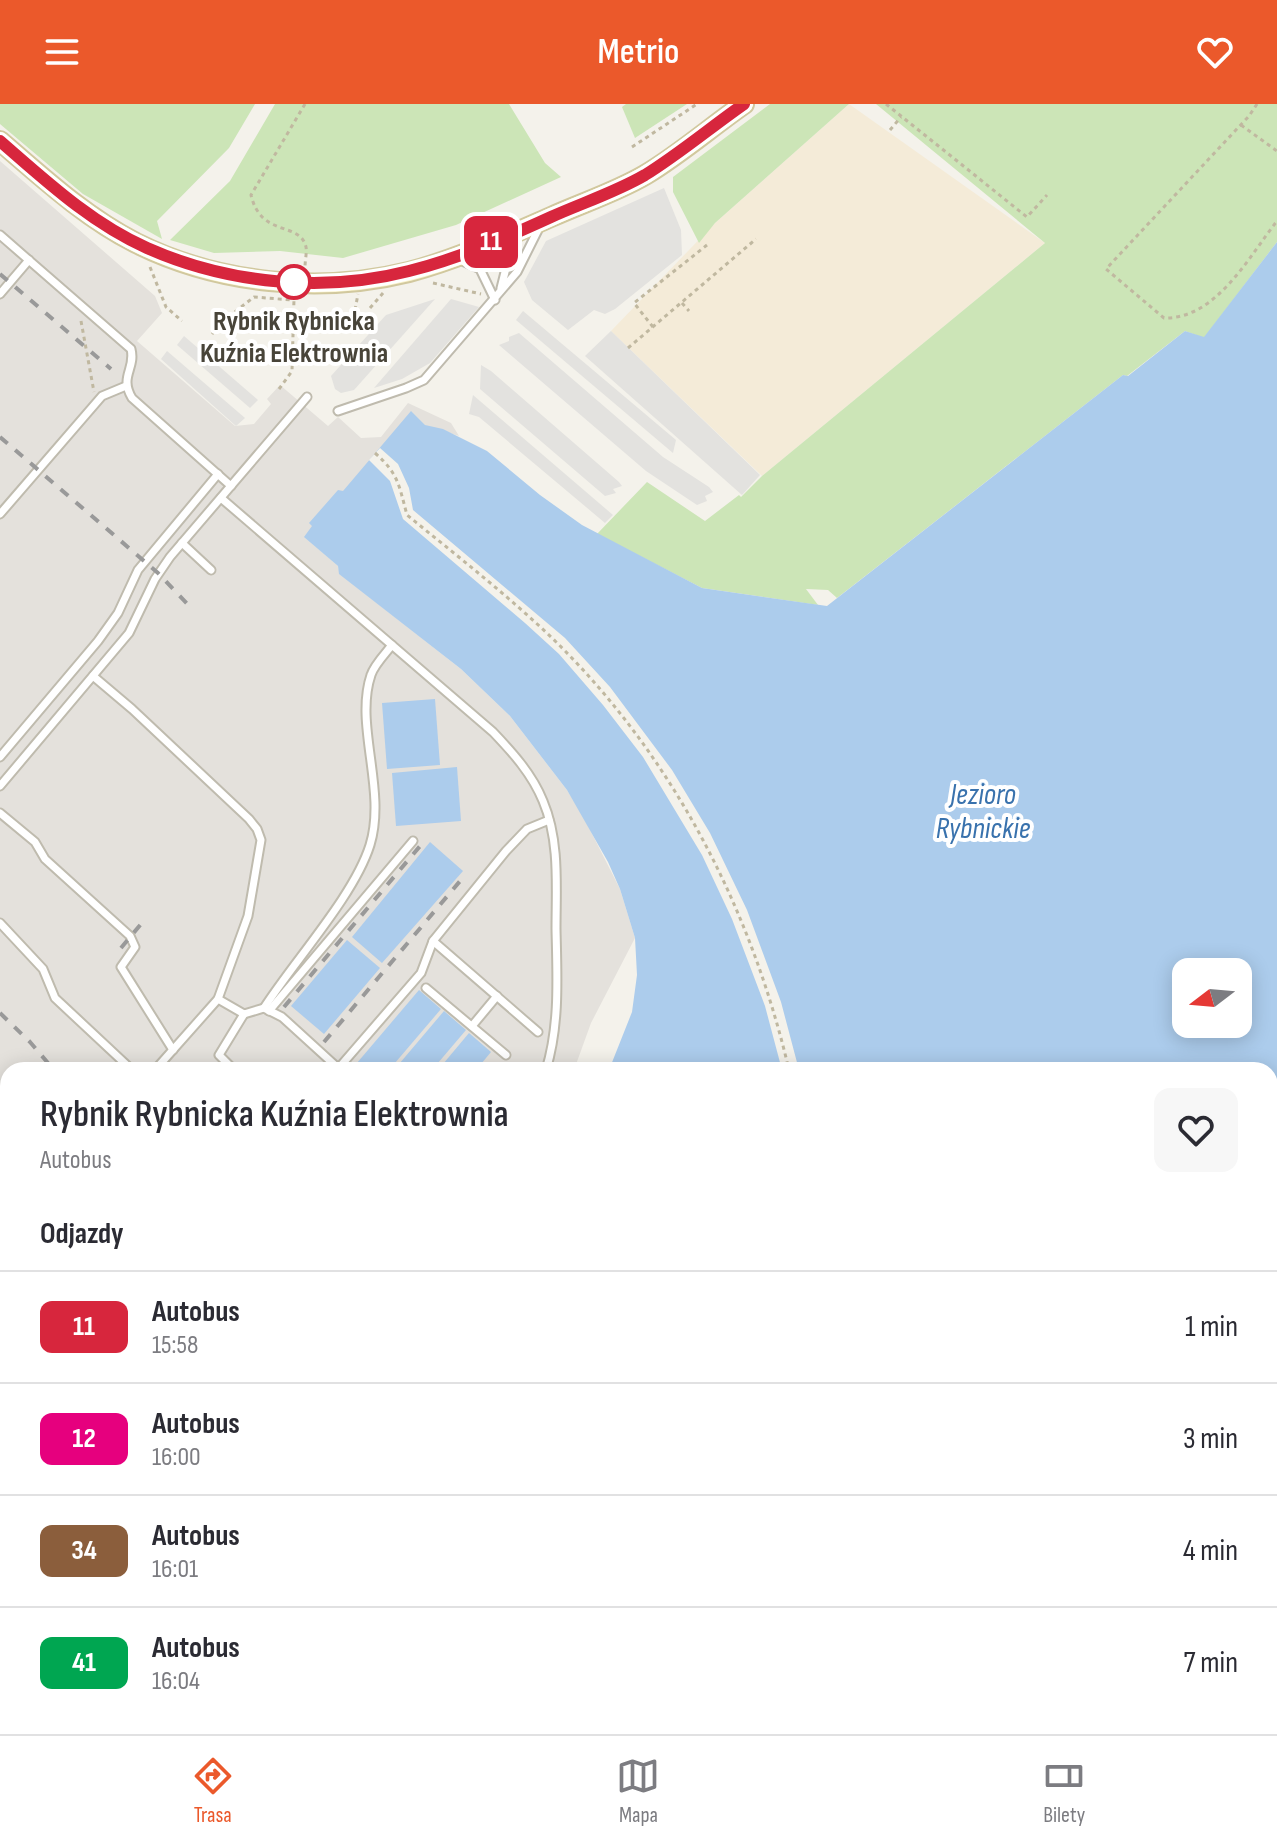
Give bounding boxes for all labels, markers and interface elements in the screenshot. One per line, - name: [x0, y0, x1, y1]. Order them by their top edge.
- icon: menu: [40, 30, 84, 74]
- icon: heart: [1193, 30, 1237, 74]
- text: Metrio: [598, 31, 679, 74]
- line badge: 11: [455, 216, 527, 268]
- text: 11: [480, 225, 502, 258]
- marker: Rybnik Rybnicka Kuźnia Elektrownia: [277, 265, 311, 299]
- place label: Rybnik Rybnicka Kuźnia Elektrownia: [200, 305, 388, 370]
- water label: Jezioro Rybnickie: [936, 777, 1031, 847]
- north arrow: [1172, 958, 1252, 1038]
- map controls: [1172, 958, 1252, 1038]
- button: heart: [1154, 1088, 1238, 1172]
- text: Rybnik Rybnicka Kuźnia Elektrownia: [40, 1092, 509, 1137]
- text: Autobus: [40, 1145, 112, 1176]
- text: Odjazdy: [40, 1216, 124, 1252]
- text: Autobus: [152, 1294, 240, 1330]
- text: 1 min: [1185, 1309, 1238, 1345]
- text: 11: [73, 1310, 95, 1343]
- text: 15:58: [152, 1330, 198, 1361]
- text: Autobus: [152, 1406, 240, 1442]
- text: 3 min: [1183, 1421, 1238, 1457]
- text: 12: [72, 1422, 96, 1455]
- text: 16:00: [152, 1442, 201, 1473]
- text: Autobus: [152, 1518, 240, 1554]
- text: 4 min: [1183, 1533, 1238, 1569]
- text: 34: [71, 1534, 97, 1567]
- text: 16:01: [152, 1554, 198, 1585]
- text: Autobus: [152, 1630, 240, 1666]
- text: 7 min: [1184, 1645, 1238, 1681]
- text: 41: [72, 1646, 96, 1679]
- text: 16:04: [152, 1666, 200, 1697]
- tab: Trasa: [191, 1754, 235, 1829]
- tab: Mapa: [616, 1754, 660, 1829]
- tab: Bilety: [1042, 1754, 1086, 1829]

